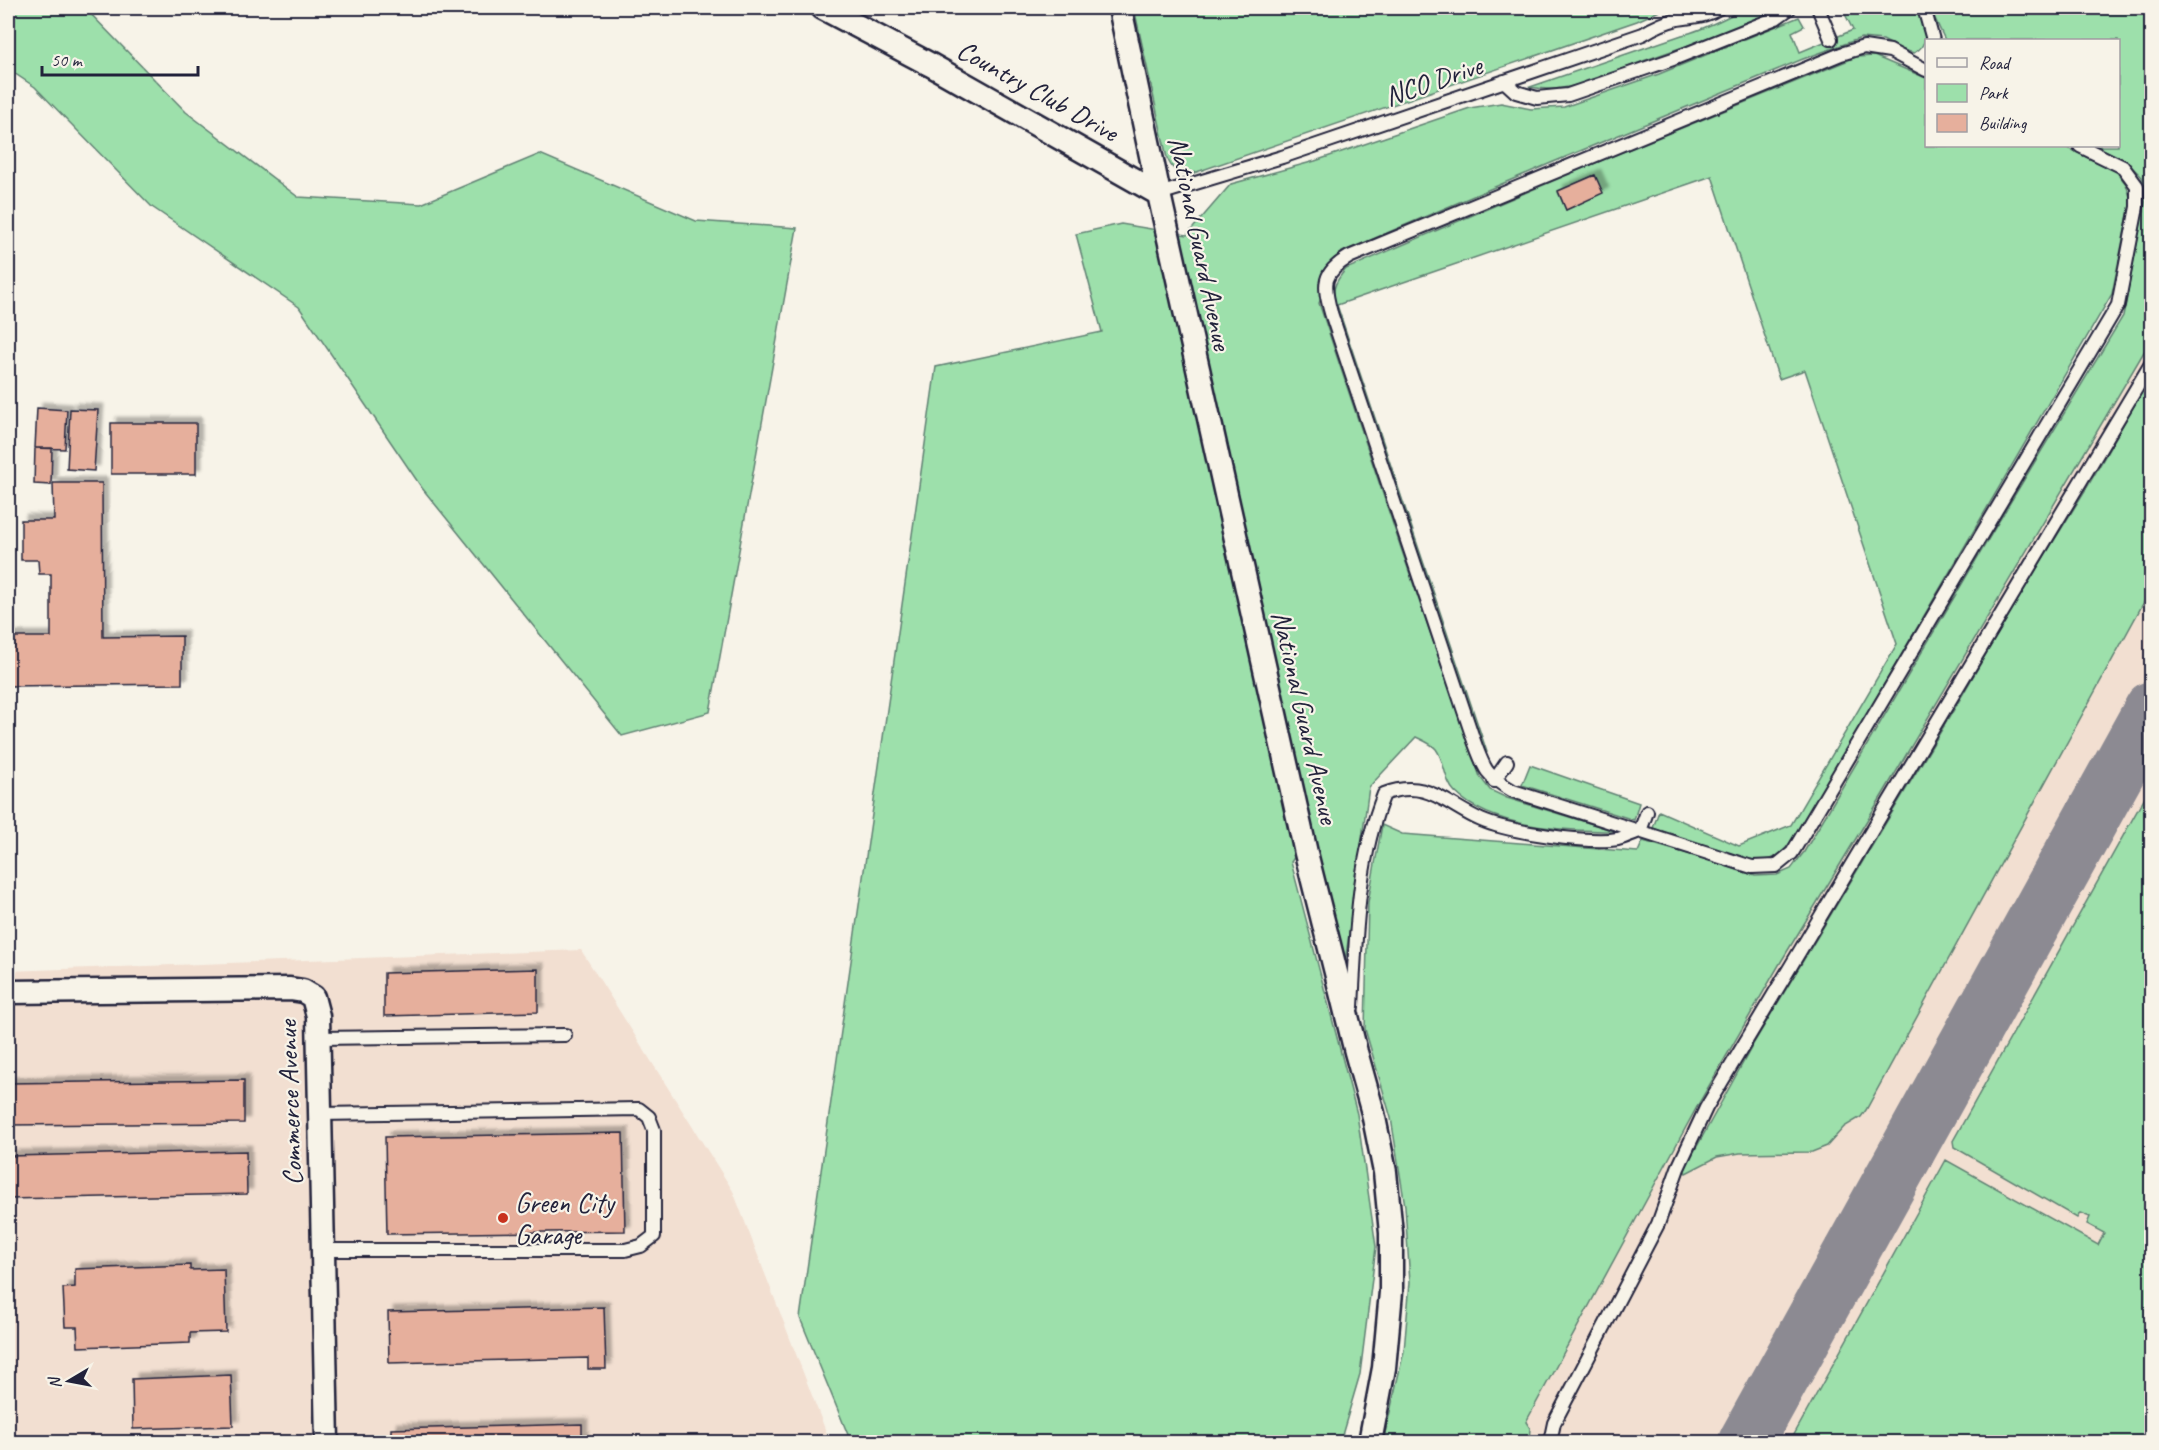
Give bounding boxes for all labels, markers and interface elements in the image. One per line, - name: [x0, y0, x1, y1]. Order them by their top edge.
- street label: Country Club Drive: [951, 32, 1126, 150]
- scale bar: [42, 39, 198, 77]
- legend: [1925, 39, 2120, 147]
- street label: NCO Drive: [1380, 47, 1488, 113]
- text: 50 m: [51, 49, 84, 71]
- text: Road: [1979, 52, 2012, 74]
- text: Park: [1979, 82, 2009, 104]
- text: Building: [1979, 112, 2028, 134]
- street label: National Guard Avenue: [1161, 133, 1241, 355]
- street label: National Guard Avenue: [1264, 607, 1347, 829]
- street label: Commerce Avenue: [269, 1018, 310, 1186]
- place label: Green City Garage: [515, 1185, 616, 1252]
- marker: Green City Garage: [496, 1211, 510, 1225]
- north arrow: [39, 1351, 99, 1411]
- text: N: [44, 1374, 66, 1390]

